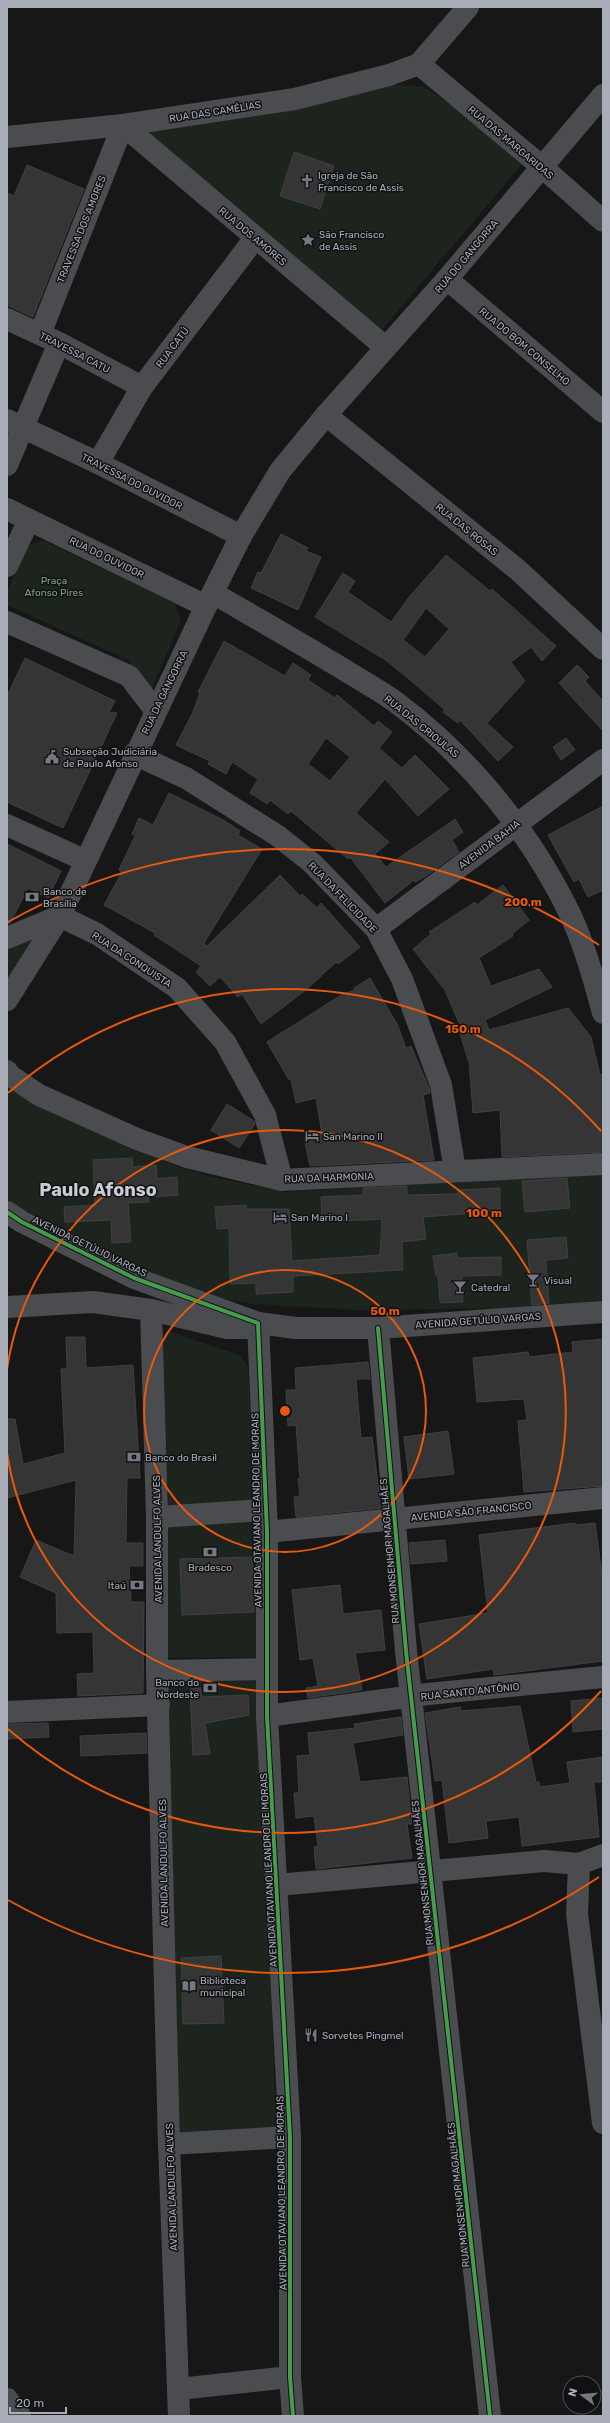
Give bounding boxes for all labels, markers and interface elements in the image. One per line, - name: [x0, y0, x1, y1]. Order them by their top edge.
- street label: RUA DAS CAMÉLIAS: [168, 99, 262, 125]
- street label: RUA DAS MARGARIDAS: [465, 104, 555, 182]
- place label: Igreja de São Francisco de Assis: [318, 170, 404, 194]
- church icon: Igreja de São Francisco de Assis: [299, 173, 315, 189]
- street label: TRAVESSA DOS AMORES: [55, 174, 109, 285]
- street label: RUA DOS AMORES: [216, 205, 289, 269]
- street label: RUA DO GANGORRA: [433, 217, 501, 296]
- place label: São Francisco de Assis: [319, 229, 384, 253]
- place icon: São Francisco de Assis: [300, 232, 316, 248]
- street label: RUA DO BOM CONSELHO: [477, 305, 572, 388]
- street label: RUA CATÚ: [154, 325, 192, 370]
- street label: TRAVESSA CATU: [37, 330, 112, 376]
- street label: TRAVESSA DO OUVIDOR: [79, 451, 184, 513]
- street label: RUA DAS ROSAS: [433, 501, 500, 559]
- street label: RUA DO OUVIDOR: [67, 535, 146, 581]
- park label: Praça Afonso Pires: [25, 575, 83, 599]
- street label: RUA DA GANGORRA: [139, 648, 191, 736]
- street label: RUA DAS CRIOULAS: [382, 693, 461, 761]
- place label: Subseção Judiciária de Paulo Afonso: [63, 746, 157, 770]
- public building icon: Subseção Judiciária de Paulo Afonso: [44, 749, 60, 765]
- street label: AVENIDA BAHIA: [456, 818, 523, 872]
- street label: RUA DA FELICIDADE: [305, 860, 379, 936]
- place label: Banco de Brasília: [43, 886, 87, 910]
- bank icon: Banco de Brasília: [24, 889, 40, 905]
- text: 200 m: [504, 895, 542, 909]
- street label: RUA DA CONQUISTA: [89, 930, 174, 990]
- text: 150 m: [445, 1022, 481, 1036]
- hotel icon: San Marino II: [304, 1128, 320, 1144]
- place label: San Marino II: [323, 1131, 383, 1143]
- street label: RUA DA HARMONIA: [284, 1170, 374, 1186]
- district label: Paulo Afonso: [39, 1179, 157, 1201]
- text: 100 m: [466, 1206, 502, 1220]
- hotel icon: San Marino I: [272, 1209, 288, 1225]
- place label: San Marino I: [291, 1212, 348, 1224]
- street label: AVENIDA GETÚLIO VARGAS: [30, 1214, 149, 1280]
- bar icon: Visual: [525, 1272, 541, 1288]
- place label: Visual: [544, 1275, 572, 1287]
- bar icon: Catedral: [452, 1279, 468, 1295]
- place label: Catedral: [471, 1282, 510, 1294]
- text: 50 m: [370, 1304, 400, 1318]
- street label: AVENIDA GETÚLIO VARGAS: [415, 1311, 541, 1331]
- centre of rings: [278, 1404, 292, 1418]
- street label: AVENIDA OTAVIANO LEANDRO DE MORAIS: [249, 1413, 265, 1607]
- bank icon: Banco do Brasil: [126, 1449, 142, 1465]
- place label: Banco do Brasil: [145, 1452, 217, 1464]
- street label: AVENIDA LANDULFO ALVES: [151, 1475, 165, 1603]
- street label: RUA MONSENHOR MAGALHÃES: [378, 1478, 402, 1624]
- street label: AVENIDA SÃO FRANCISCO: [410, 1500, 532, 1524]
- bank icon: Bradesco: [202, 1544, 218, 1560]
- place label: Bradesco: [188, 1562, 232, 1574]
- bank icon: Itaú: [129, 1577, 145, 1593]
- place label: Itaú: [108, 1580, 126, 1592]
- place label: Banco do Nordeste: [155, 1677, 199, 1701]
- bank icon: Banco do Nordeste: [202, 1680, 218, 1696]
- street label: RUA SANTO ANTÔNIO: [420, 1681, 520, 1703]
- street label: AVENIDA OTAVIANO LEANDRO DE MORAIS: [258, 1773, 280, 1967]
- street label: AVENIDA LANDULFO ALVES: [157, 1799, 171, 1927]
- street label: RUA MONSENHOR MAGALHÃES: [409, 1800, 437, 1946]
- place label: Biblioteca municipal: [200, 1975, 246, 1999]
- library icon: Biblioteca municipal: [181, 1978, 197, 1994]
- restaurant icon: Sorvetes Pingmel: [303, 2027, 319, 2043]
- place label: Sorvetes Pingmel: [322, 2030, 404, 2042]
- street label: AVENIDA OTAVIANO LEANDRO DE MORAIS: [274, 2096, 290, 2290]
- street label: RUA MONSENHOR MAGALHÃES: [445, 2122, 473, 2268]
- street label: AVENIDA LANDULFO ALVES: [164, 2123, 180, 2251]
- north arrow: [562, 2375, 602, 2415]
- text: N: [566, 2387, 580, 2398]
- scale bar: [10, 2389, 66, 2415]
- text: 20 m: [16, 2396, 44, 2410]

